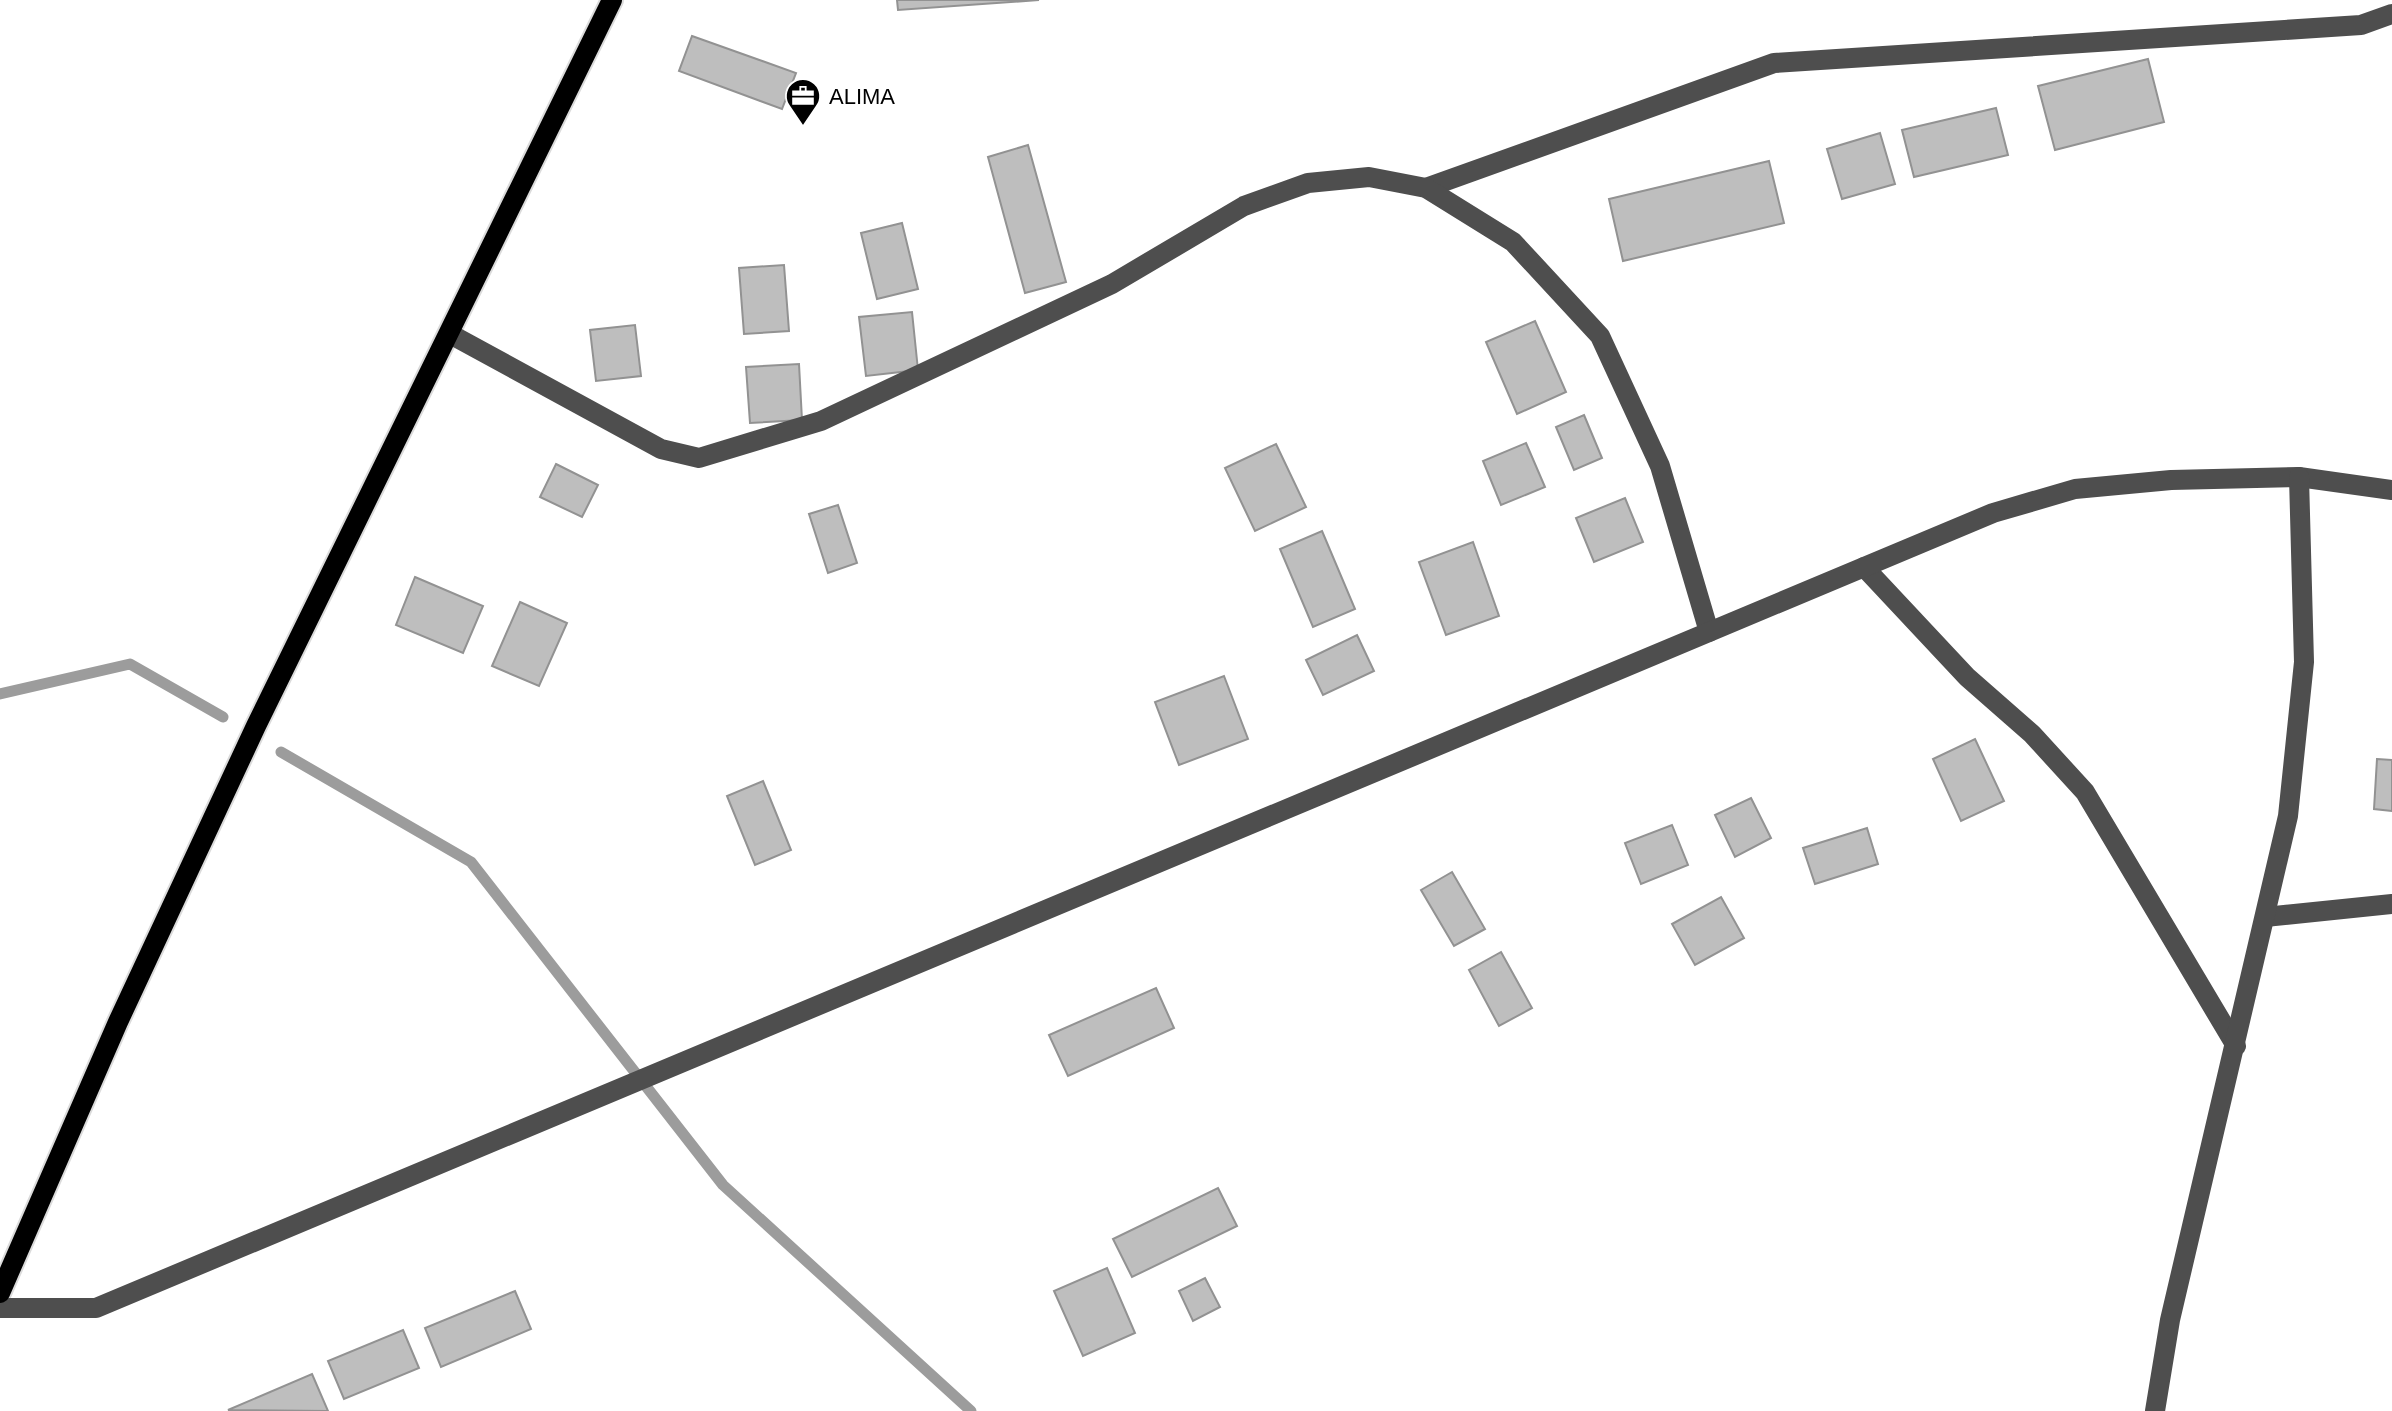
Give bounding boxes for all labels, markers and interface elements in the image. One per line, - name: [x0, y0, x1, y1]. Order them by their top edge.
- office icon: ALIMA: [784, 77, 822, 127]
- place label: ALIMA: [829, 84, 895, 109]

